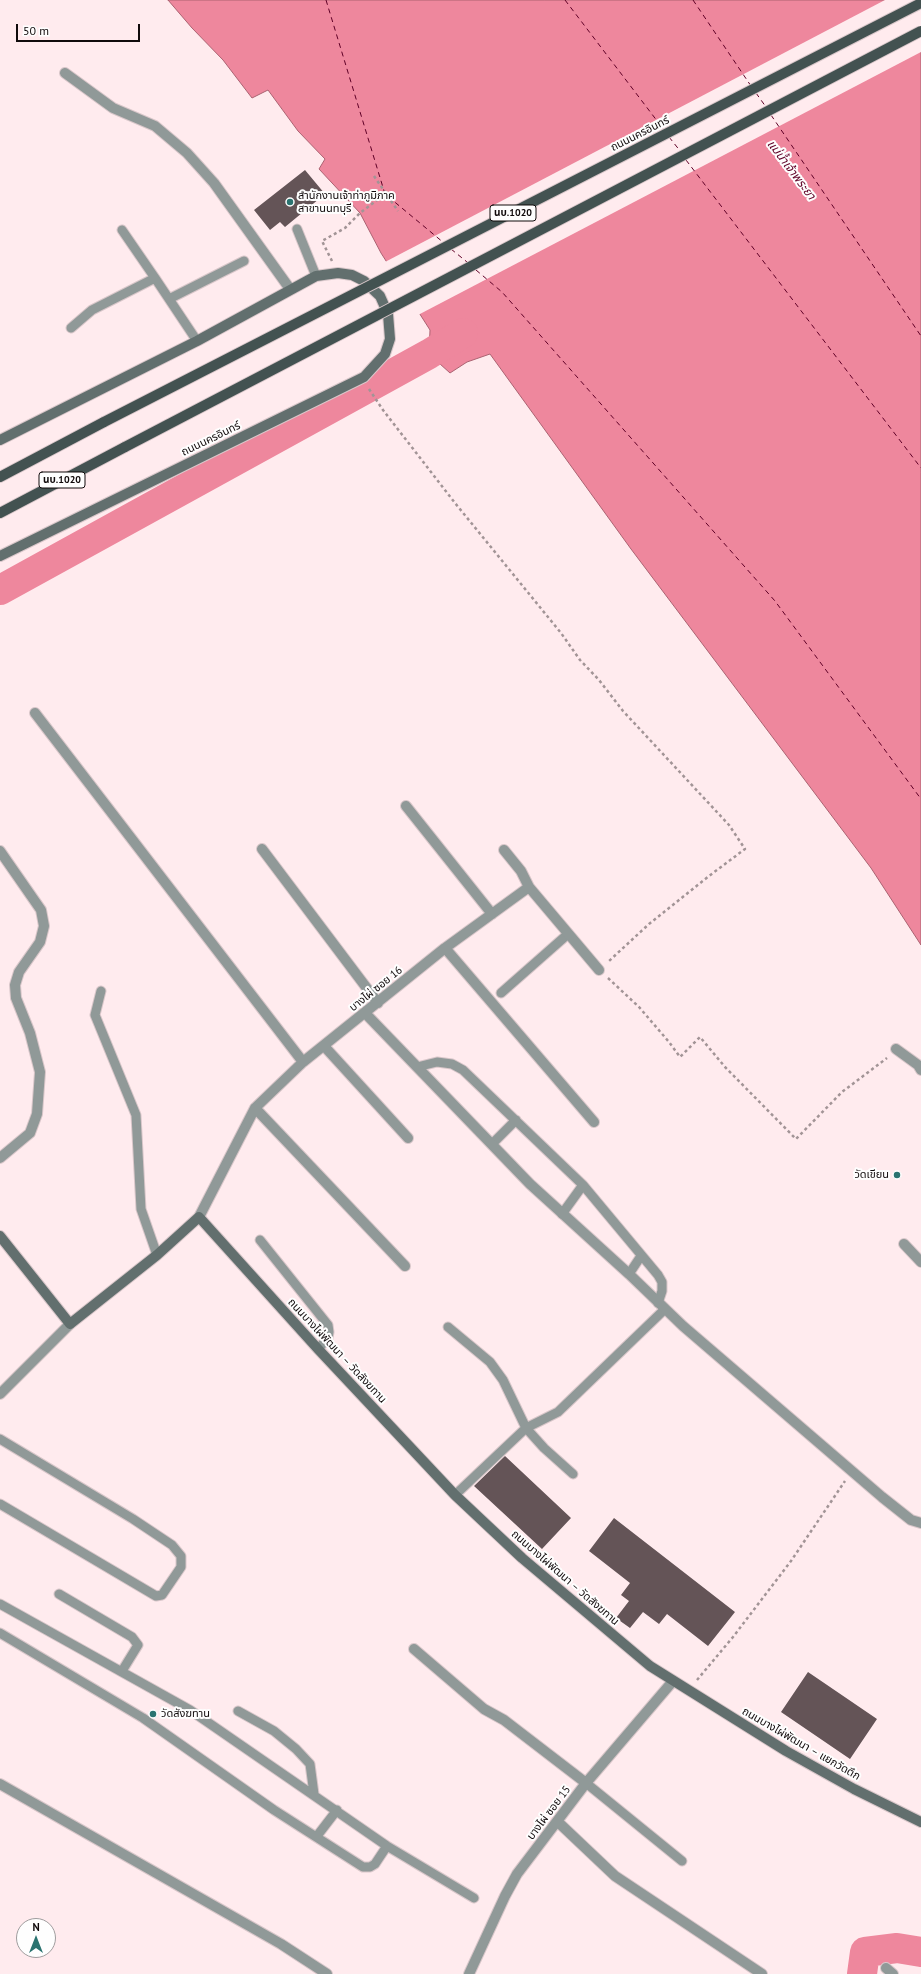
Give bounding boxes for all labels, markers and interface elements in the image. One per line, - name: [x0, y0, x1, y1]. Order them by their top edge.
- scale bar: [18, 16, 142, 42]
- text: 50 m: [23, 23, 49, 38]
- street label: ถนนนครอินทร์: [608, 114, 672, 154]
- water label: แม่น้ำเจ้าพระยา: [764, 137, 818, 203]
- place label: สำนักงานเจ้าท่าภูมิภาค สาขานนทบุรี: [298, 189, 395, 215]
- marker: สำนักงานเจ้าท่าภูมิภาค สาขานนทบุรี: [285, 197, 295, 207]
- road number: นบ.1020: [490, 205, 536, 221]
- street label: ถนนนครอินทร์: [179, 419, 243, 459]
- road number: นบ.1020: [39, 472, 85, 488]
- street label: บางไผ่ ซอย 16: [347, 964, 405, 1014]
- place label: วัดเขียน: [854, 1168, 889, 1182]
- marker: วัดเขียน: [892, 1170, 902, 1180]
- street label: ถนนบางไผ่พัฒนา – วัดสังฆทาน: [285, 1296, 389, 1406]
- street label: ถนนบางไผ่พัฒนา – วัดสังฆทาน: [508, 1528, 622, 1628]
- street label: ถนนบางไผ่พัฒนา – แยกวัดตึก: [740, 1705, 862, 1783]
- place label: วัดสังฆทาน: [161, 1707, 210, 1721]
- marker: วัดสังฆทาน: [148, 1709, 158, 1719]
- street label: บางไผ่ ซอย 15: [524, 1783, 574, 1843]
- north arrow: [16, 1918, 56, 1958]
- text: N: [32, 1920, 40, 1934]

